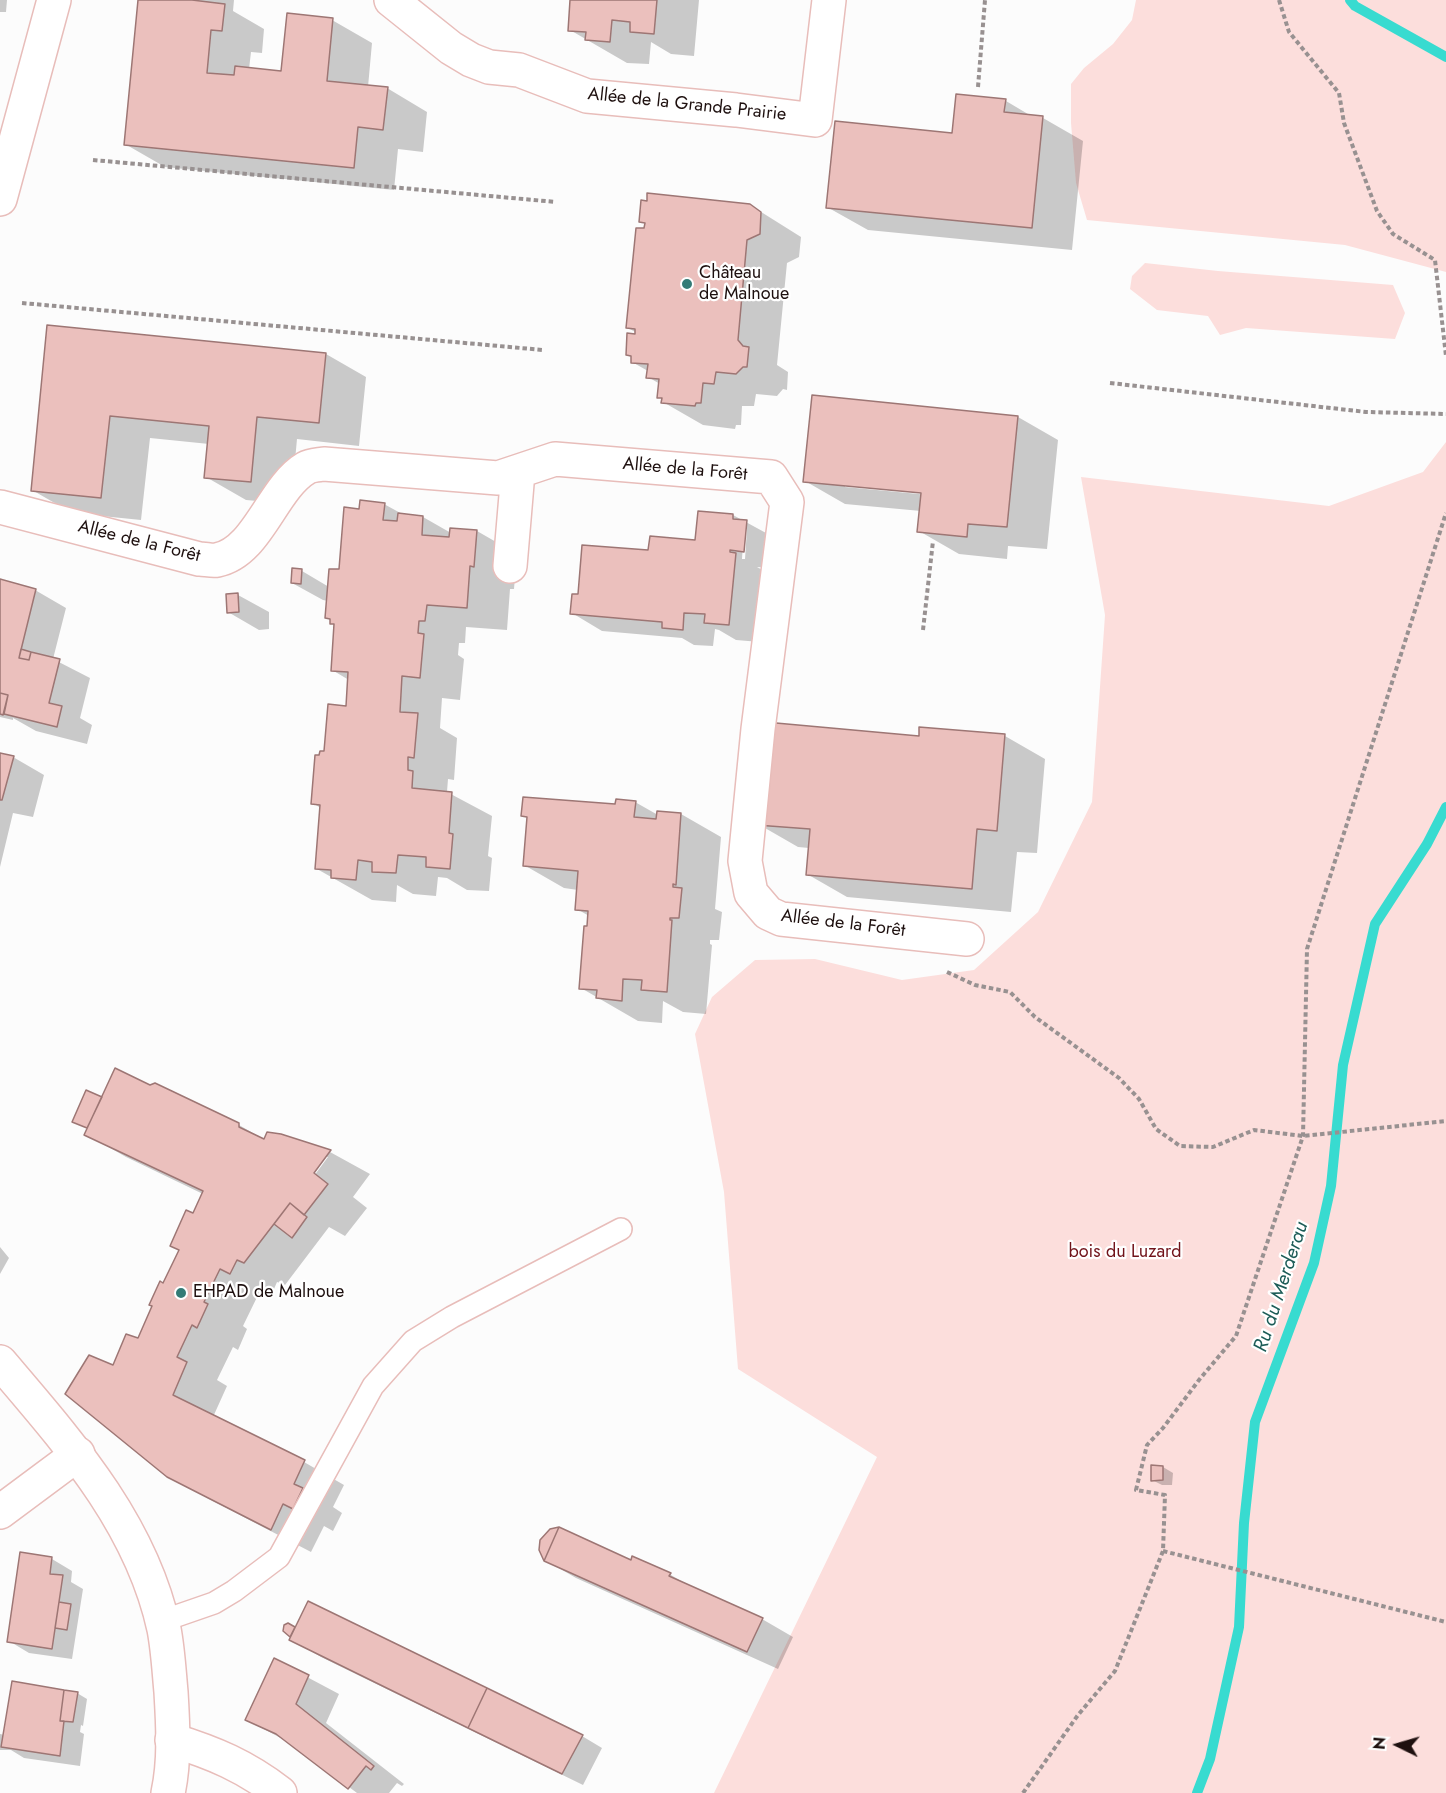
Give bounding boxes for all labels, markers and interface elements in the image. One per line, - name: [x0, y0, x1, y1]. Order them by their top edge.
- street label: Allée de la Grande Prairie: [587, 84, 787, 126]
- place label: Château de Malnoue: [699, 263, 789, 306]
- marker: Château de Malnoue: [680, 277, 694, 291]
- street label: Allée de la Forêt: [622, 454, 748, 486]
- street label: Allée de la Forêt: [76, 516, 202, 568]
- street label: Allée de la Forêt: [780, 906, 906, 942]
- water label: Ru du Merderau: [1250, 1219, 1314, 1355]
- park label: bois du Luzard: [1068, 1242, 1182, 1264]
- place label: EHPAD de Malnoue: [193, 1282, 344, 1304]
- marker: EHPAD de Malnoue: [174, 1286, 188, 1300]
- north arrow: [1368, 1715, 1428, 1775]
- text: N: [1368, 1736, 1392, 1751]

